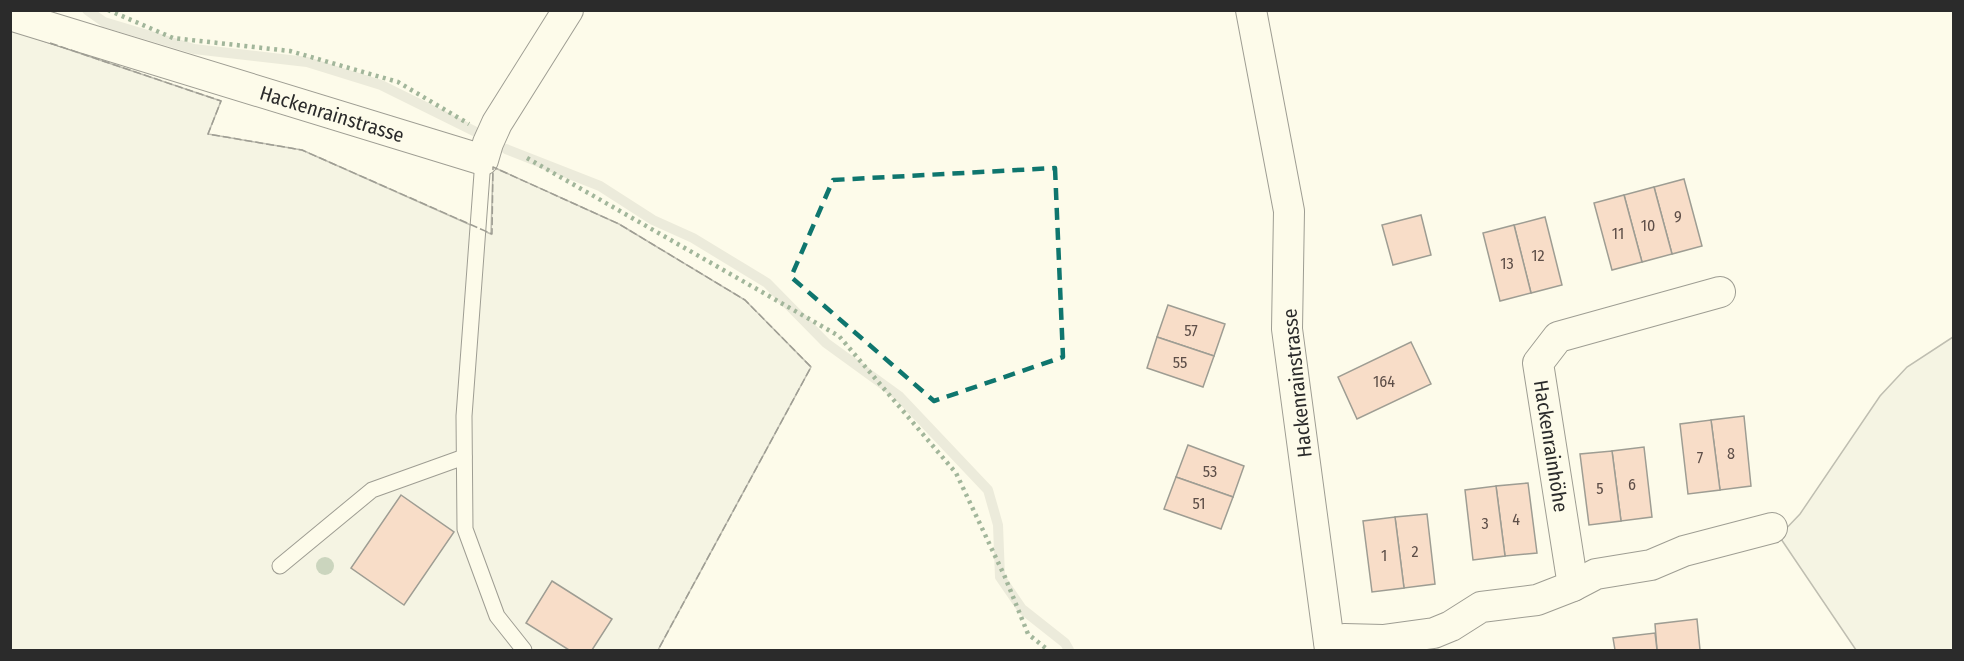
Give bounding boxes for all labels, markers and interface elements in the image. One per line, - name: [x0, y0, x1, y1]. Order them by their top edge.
- street label: Hackenrainstrasse: [257, 81, 407, 147]
- house number: 9: [1674, 207, 1682, 226]
- house number: 10: [1641, 216, 1655, 235]
- house number: 11: [1612, 224, 1624, 243]
- house number: 12: [1531, 246, 1545, 265]
- house number: 13: [1500, 254, 1514, 273]
- street label: Hackenrainstrasse: [1277, 307, 1317, 459]
- house number: 57: [1184, 321, 1198, 340]
- house number: 55: [1173, 353, 1187, 372]
- house number: 164: [1373, 372, 1395, 391]
- street label: Hackenrainhöhe: [1529, 378, 1573, 514]
- house number: 8: [1727, 444, 1735, 463]
- house number: 7: [1697, 448, 1704, 467]
- house number: 53: [1203, 462, 1217, 481]
- house number: 6: [1628, 475, 1636, 494]
- house number: 5: [1596, 479, 1604, 498]
- house number: 51: [1193, 494, 1205, 513]
- house number: 4: [1512, 510, 1520, 529]
- house number: 3: [1481, 514, 1489, 533]
- house number: 2: [1411, 542, 1419, 561]
- house number: 1: [1381, 546, 1387, 565]

